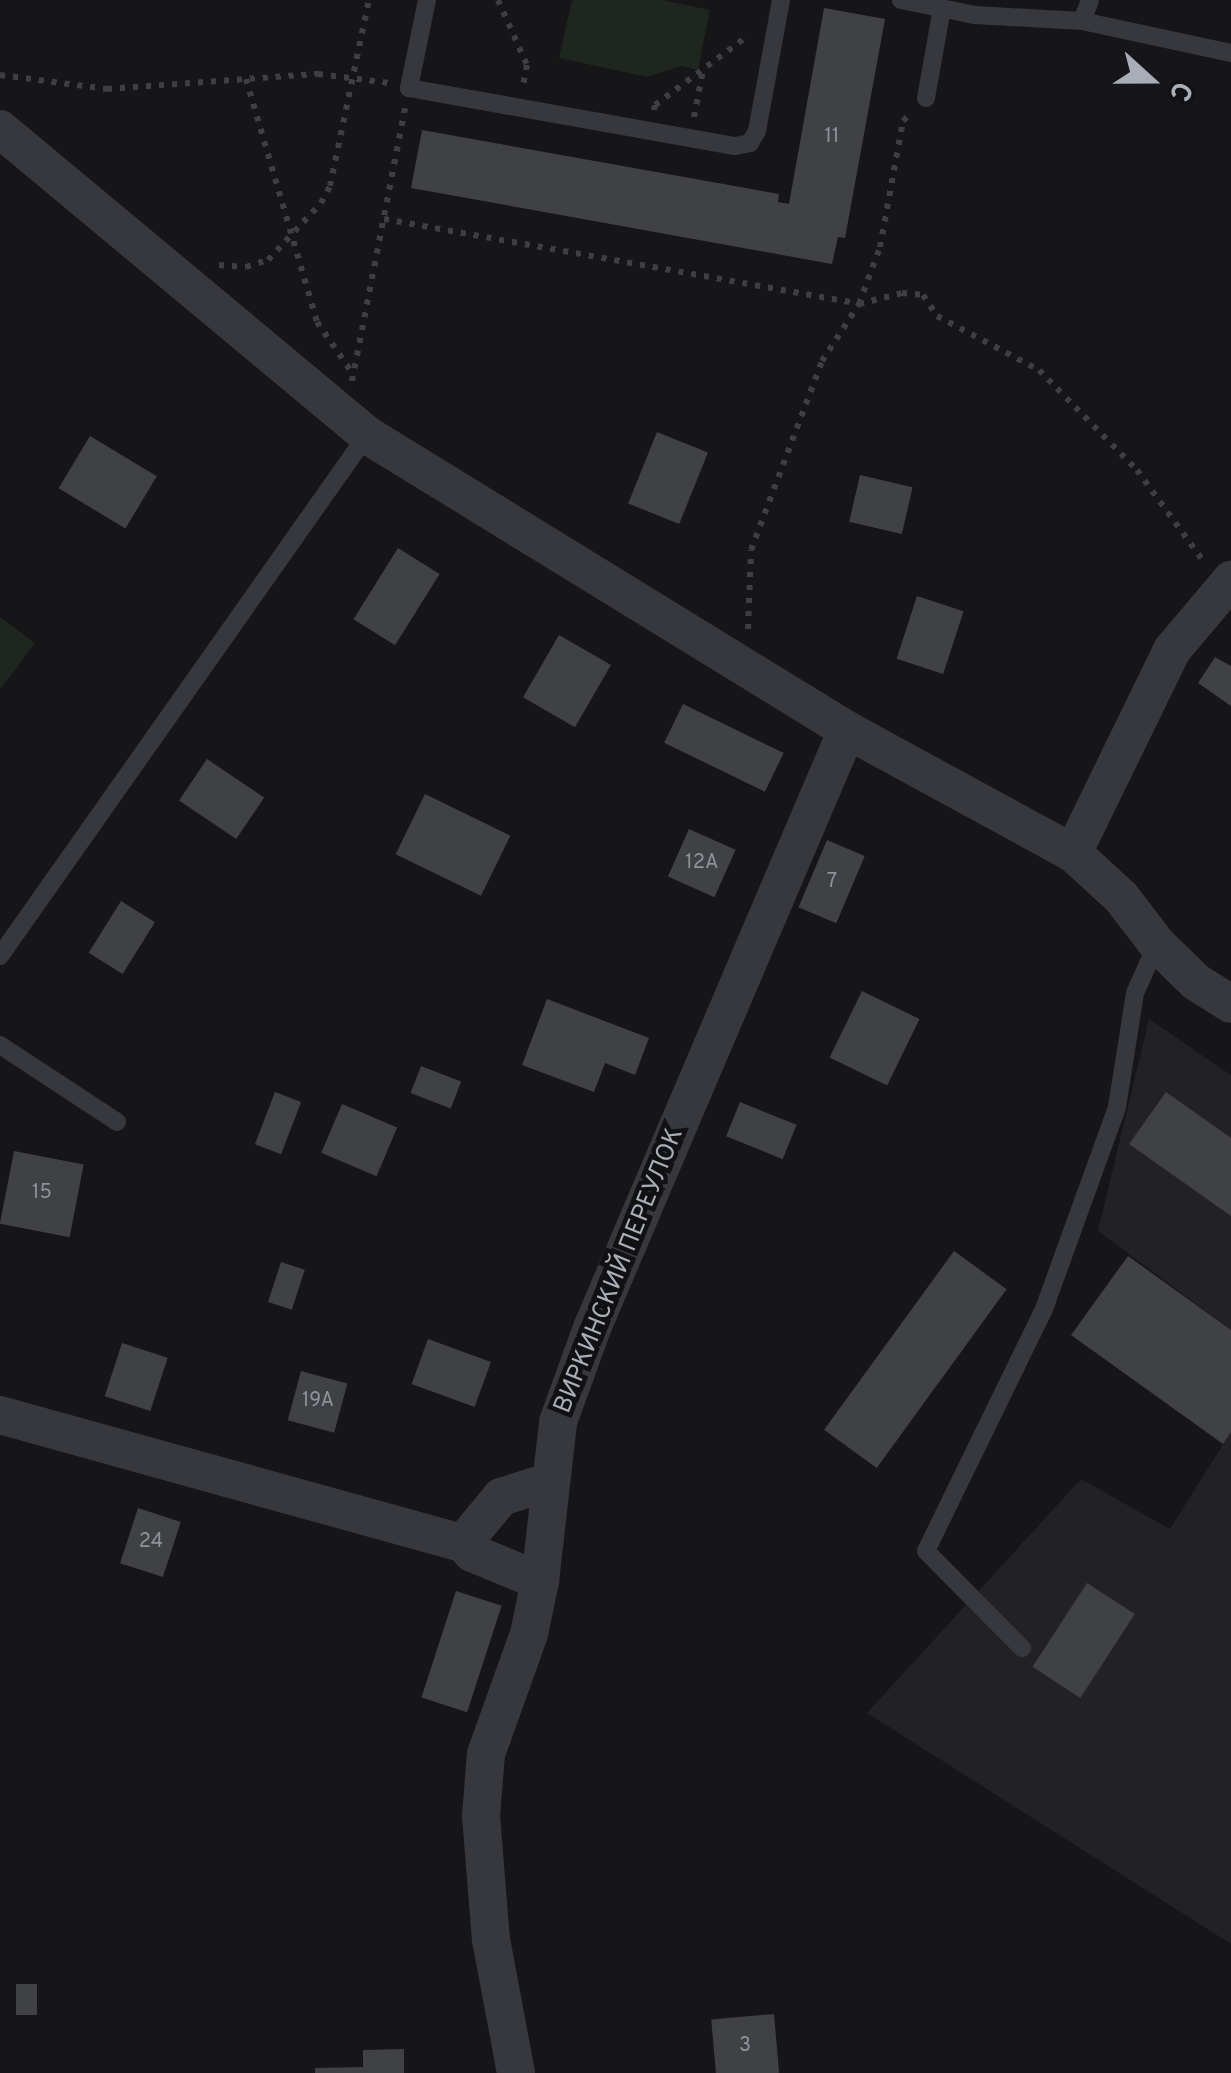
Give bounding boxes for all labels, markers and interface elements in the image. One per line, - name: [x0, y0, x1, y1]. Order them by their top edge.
- north arrow: [1101, 30, 1201, 130]
- text: С: [1159, 76, 1199, 106]
- house number: 11: [825, 125, 839, 149]
- house number: 12А: [685, 851, 719, 875]
- house number: 7: [827, 870, 837, 894]
- street label: ВИРКИНСКИЙ ПЕРЕУЛОК: [549, 1124, 691, 1418]
- house number: 15: [32, 1181, 52, 1205]
- house number: 19А: [302, 1389, 334, 1413]
- house number: 24: [139, 1530, 163, 1554]
- house number: 3: [739, 2034, 751, 2058]

